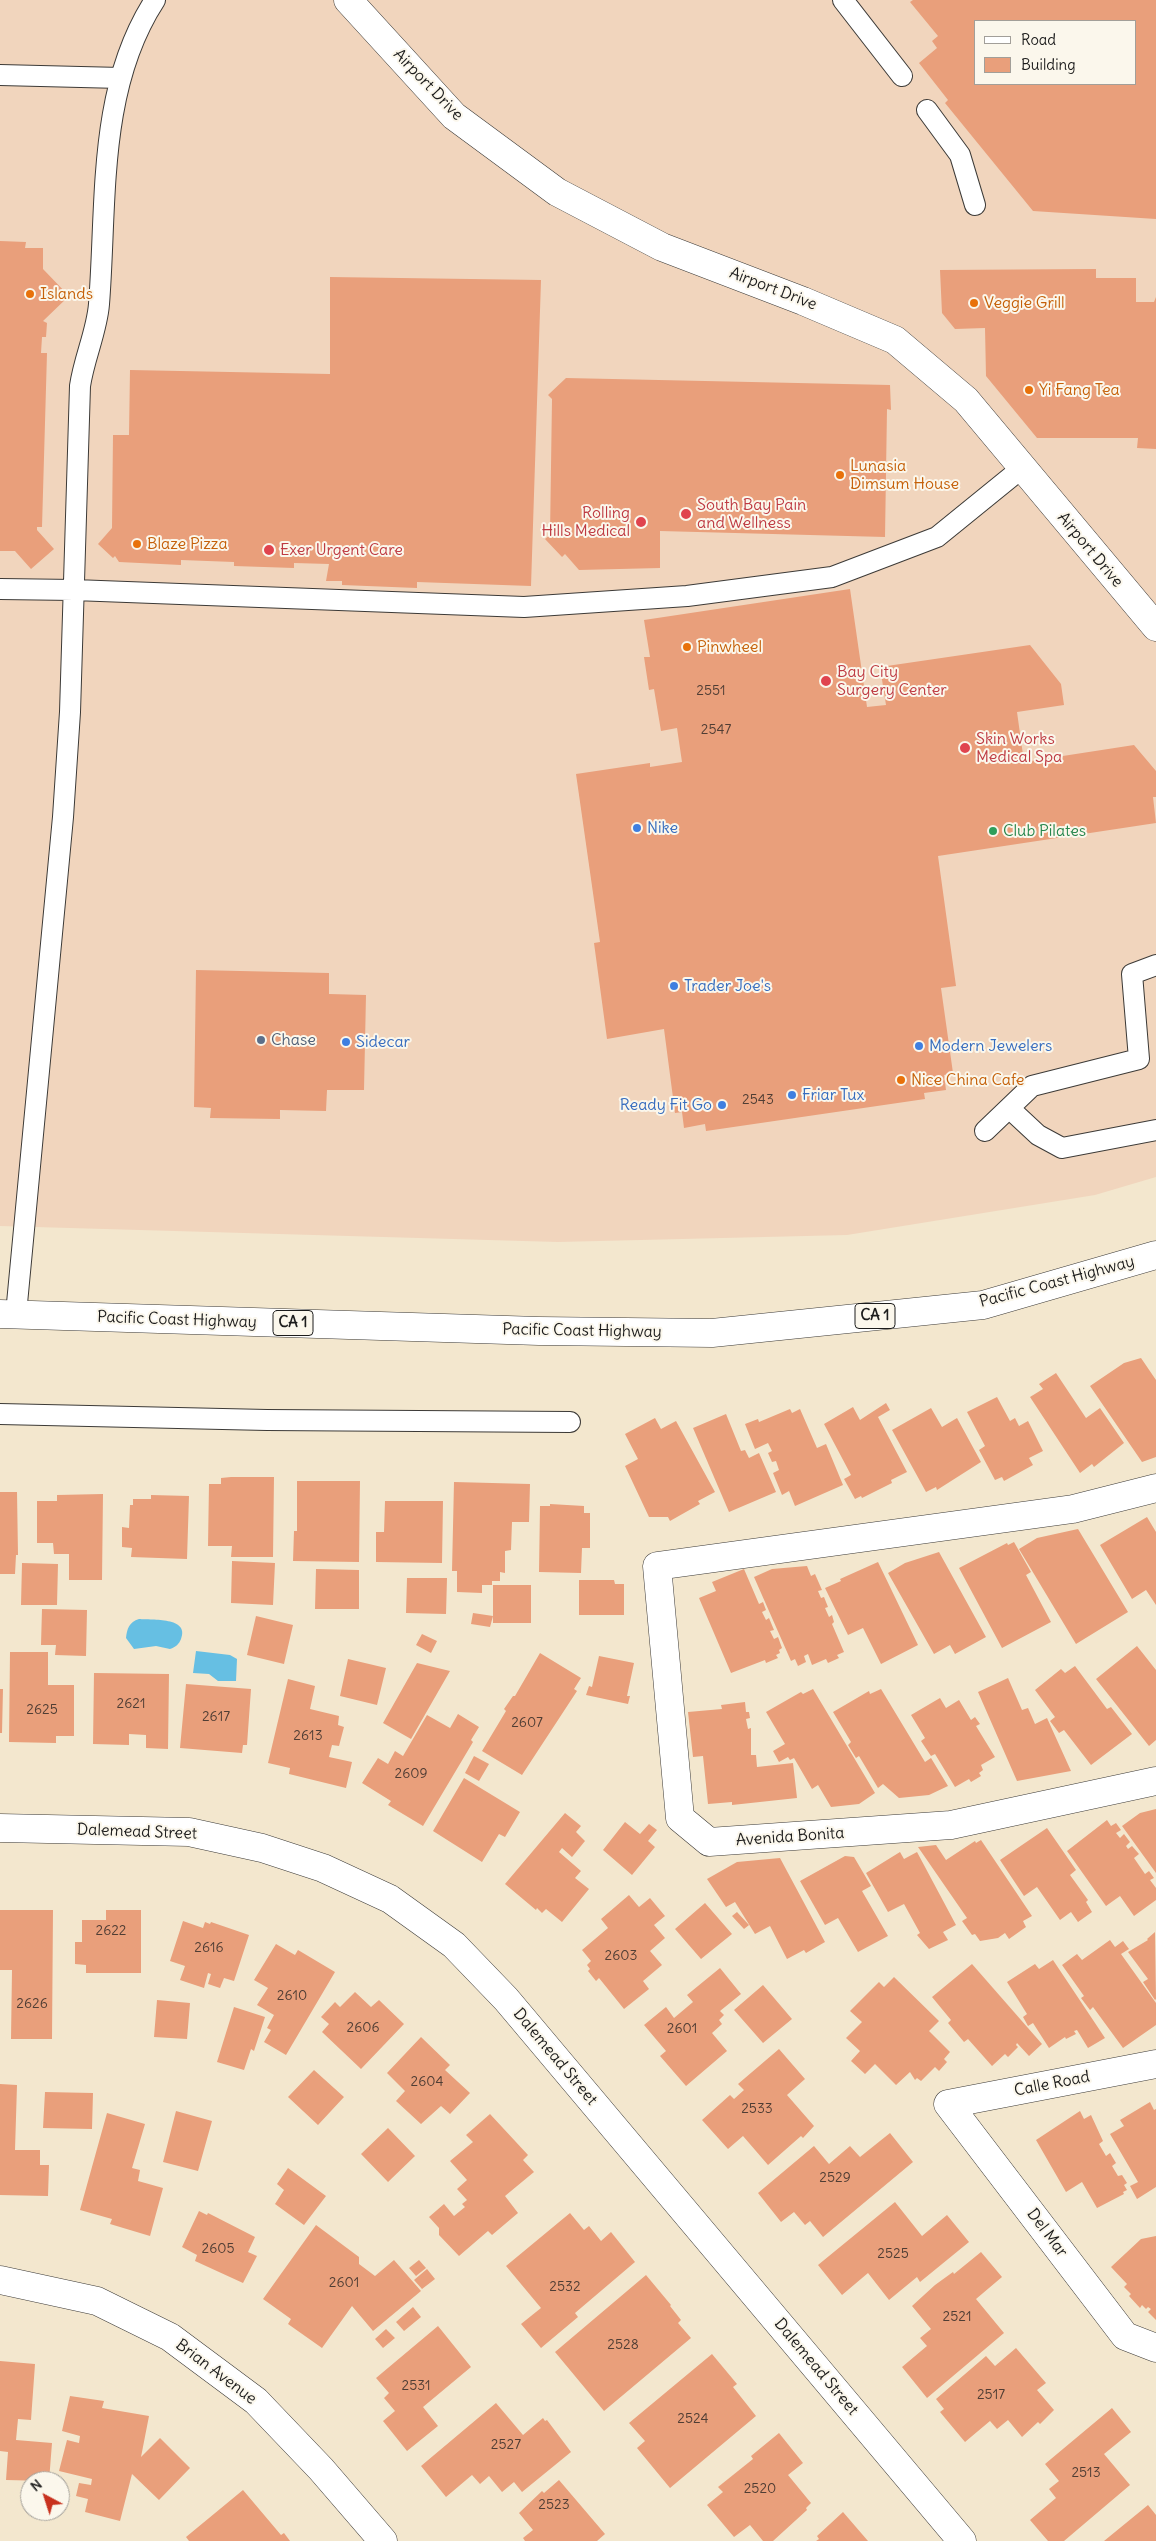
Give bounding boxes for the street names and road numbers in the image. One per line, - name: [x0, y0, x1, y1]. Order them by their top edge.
- street label: Airport Drive: [389, 45, 467, 125]
- street label: Airport Drive: [727, 264, 819, 314]
- street label: Airport Drive: [1053, 509, 1127, 591]
- street label: Pacific Coast Highway: [977, 1252, 1137, 1312]
- road number: CA 1: [855, 1304, 895, 1328]
- street label: Pacific Coast Highway: [97, 1308, 257, 1332]
- road number: CA 1: [273, 1310, 313, 1336]
- street label: Pacific Coast Highway: [502, 1320, 662, 1342]
- street label: Dalemead Street: [77, 1820, 197, 1844]
- street label: Avenida Bonita: [735, 1824, 845, 1850]
- street label: Dalemead Street: [509, 2005, 601, 2109]
- street label: Calle Road: [1013, 2067, 1091, 2101]
- street label: Del Mar: [1023, 2205, 1071, 2261]
- street label: Dalemead Street: [770, 2315, 862, 2419]
- street label: Brian Avenue: [172, 2335, 260, 2409]

